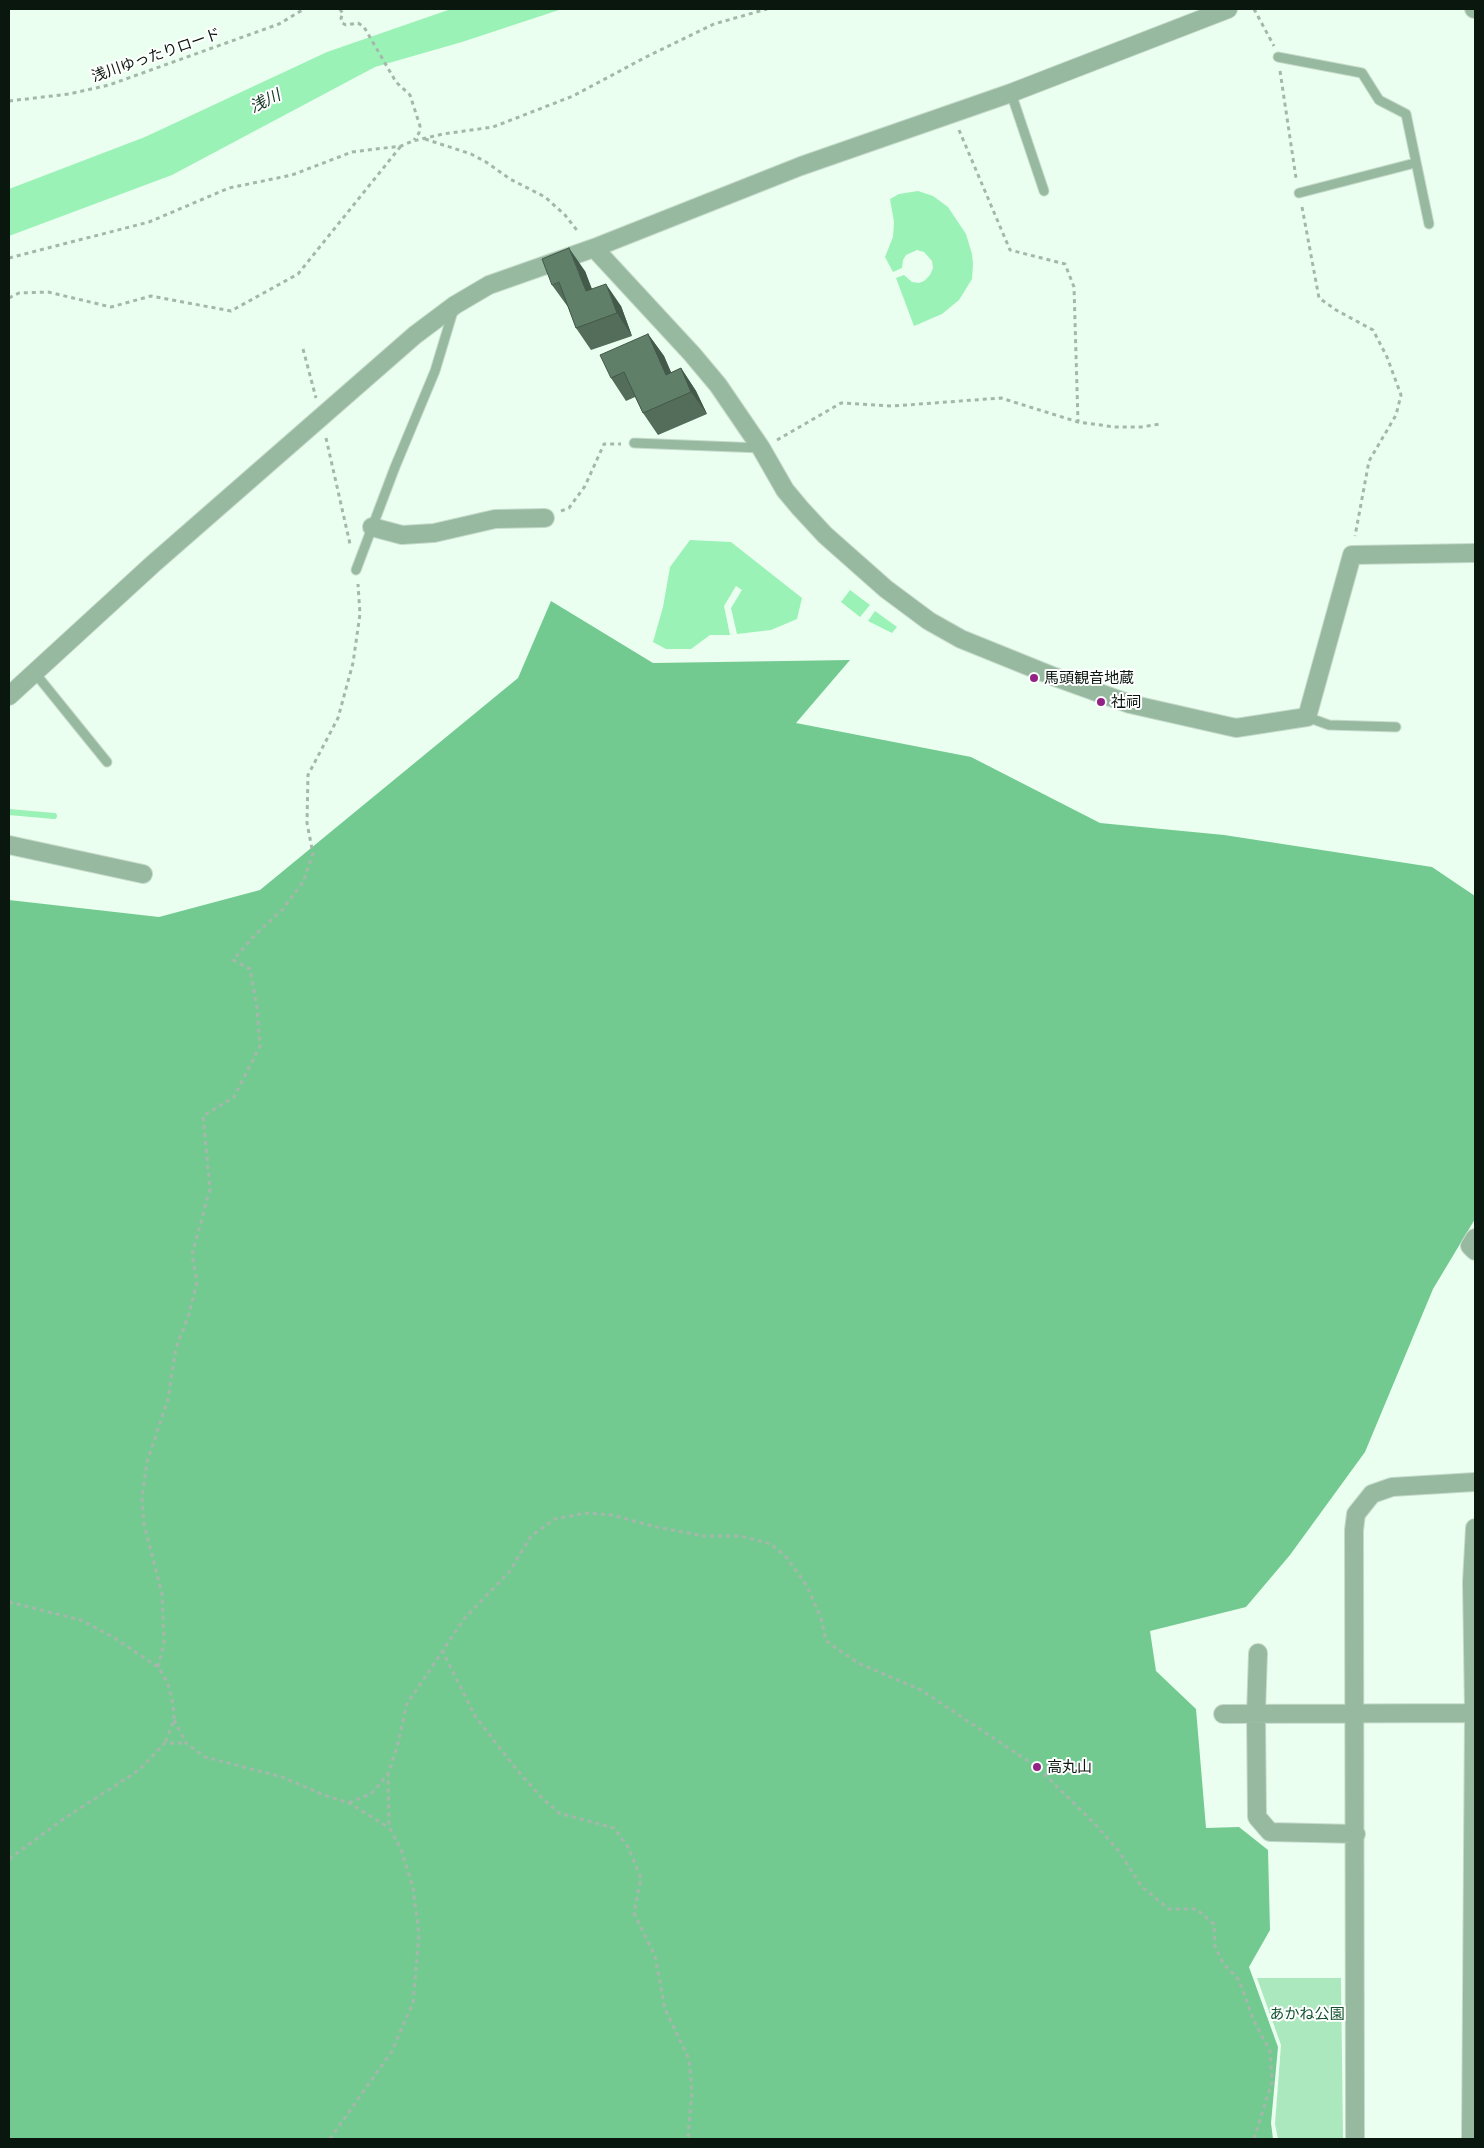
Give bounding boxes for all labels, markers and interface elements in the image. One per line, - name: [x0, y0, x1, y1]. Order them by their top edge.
- street label: 浅川ゆったりロード: [89, 25, 223, 85]
- water label: 浅川: [246, 85, 284, 117]
- place label: 馬頭観音地蔵: [1044, 669, 1134, 687]
- marker: 馬頭観音地蔵: [1028, 672, 1040, 684]
- place label: 社祠: [1111, 693, 1141, 711]
- marker: 社祠: [1095, 696, 1107, 708]
- place label: 高丸山: [1047, 1758, 1092, 1776]
- marker: 高丸山: [1031, 1761, 1043, 1773]
- park label: あかね公園: [1270, 2005, 1344, 2023]

